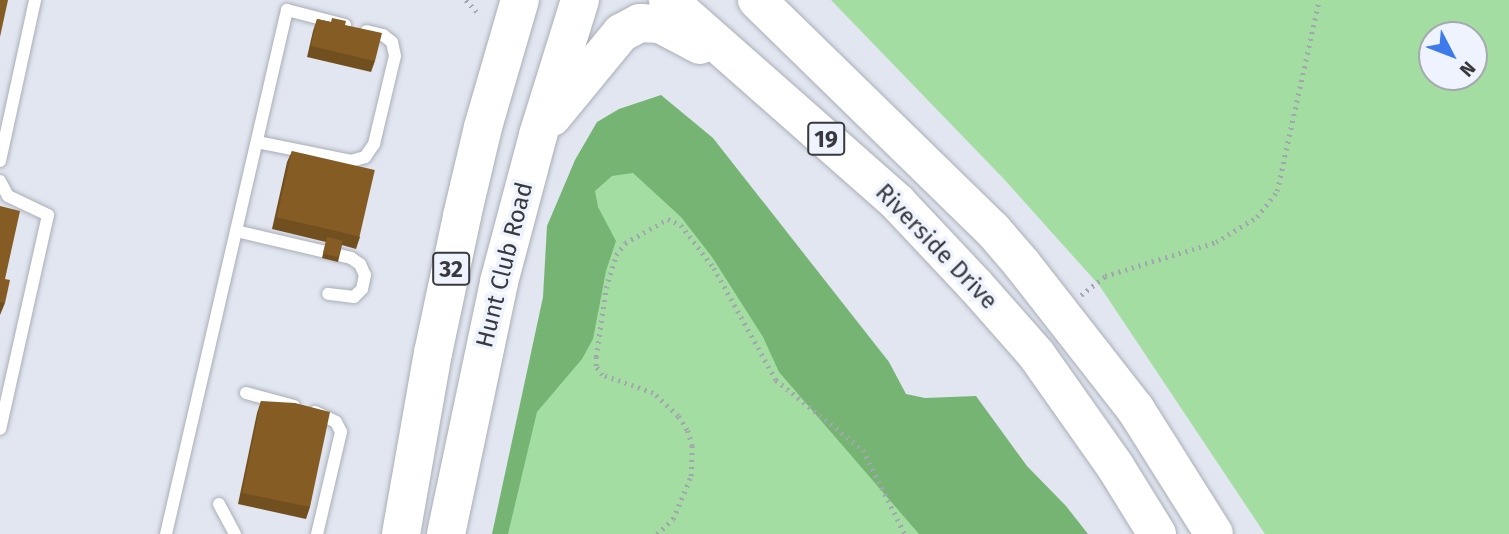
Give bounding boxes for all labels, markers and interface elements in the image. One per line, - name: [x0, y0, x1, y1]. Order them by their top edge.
- north arrow: [1418, 21, 1488, 91]
- text: N: [1455, 57, 1480, 81]
- road number: 19: [807, 120, 845, 158]
- street label: Riverside Drive: [869, 178, 1003, 316]
- street label: Hunt Club Road: [471, 179, 539, 351]
- road number: 32: [432, 250, 470, 288]

